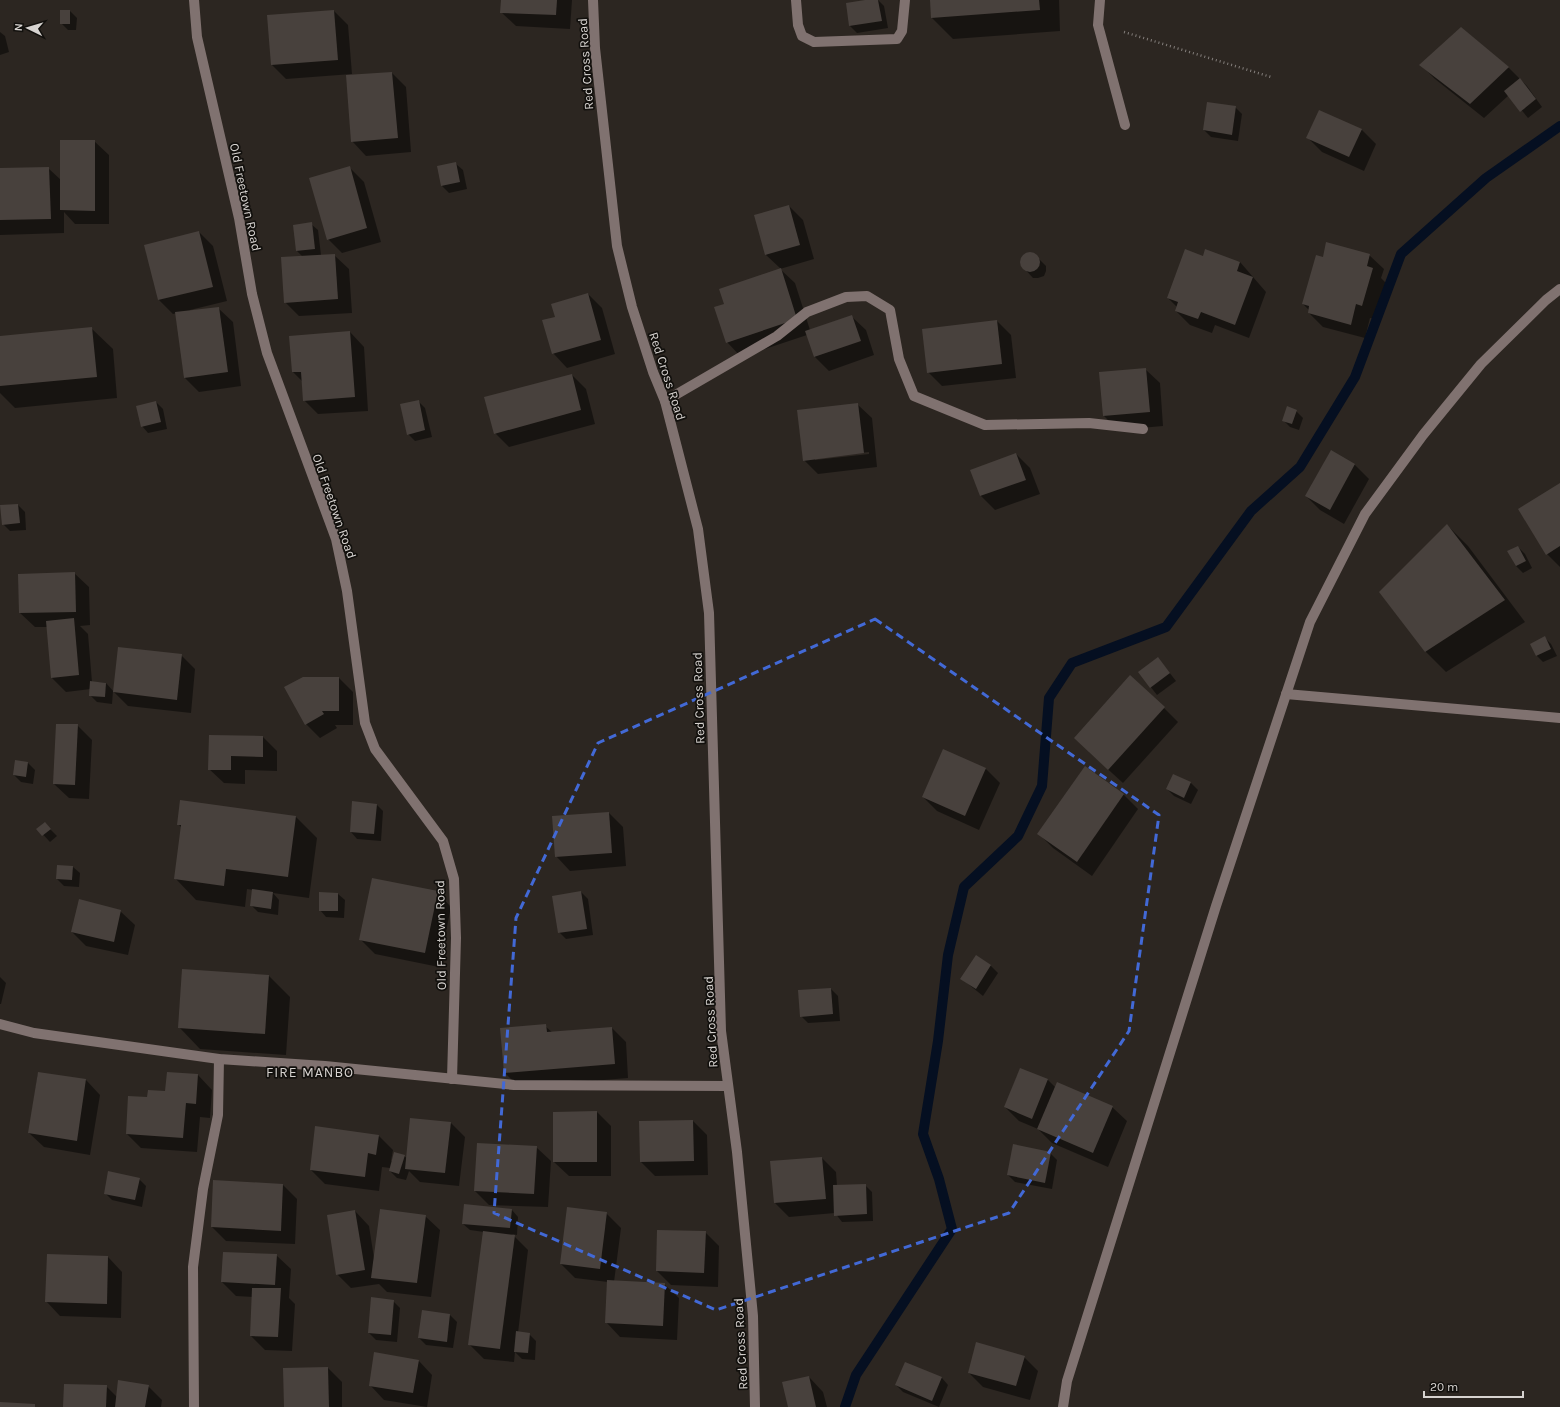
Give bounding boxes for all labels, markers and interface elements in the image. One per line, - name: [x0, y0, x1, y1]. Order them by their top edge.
- north arrow: [8, 8, 48, 48]
- street label: Red Cross Road: [575, 18, 596, 110]
- text: N: [12, 23, 25, 32]
- street label: Old Freetown Road: [227, 142, 264, 252]
- street label: Red Cross Road: [646, 330, 689, 422]
- street label: Old Freetown Road: [310, 452, 360, 561]
- street label: Red Cross Road: [689, 652, 708, 744]
- street label: Old Freetown Road: [432, 880, 449, 990]
- street label: Red Cross Road: [701, 976, 720, 1068]
- district label: FIRE MANBO: [266, 1064, 354, 1081]
- street label: Red Cross Road: [731, 1298, 750, 1390]
- scale bar: [1424, 1373, 1523, 1399]
- text: 20 m: [1430, 1380, 1458, 1394]

